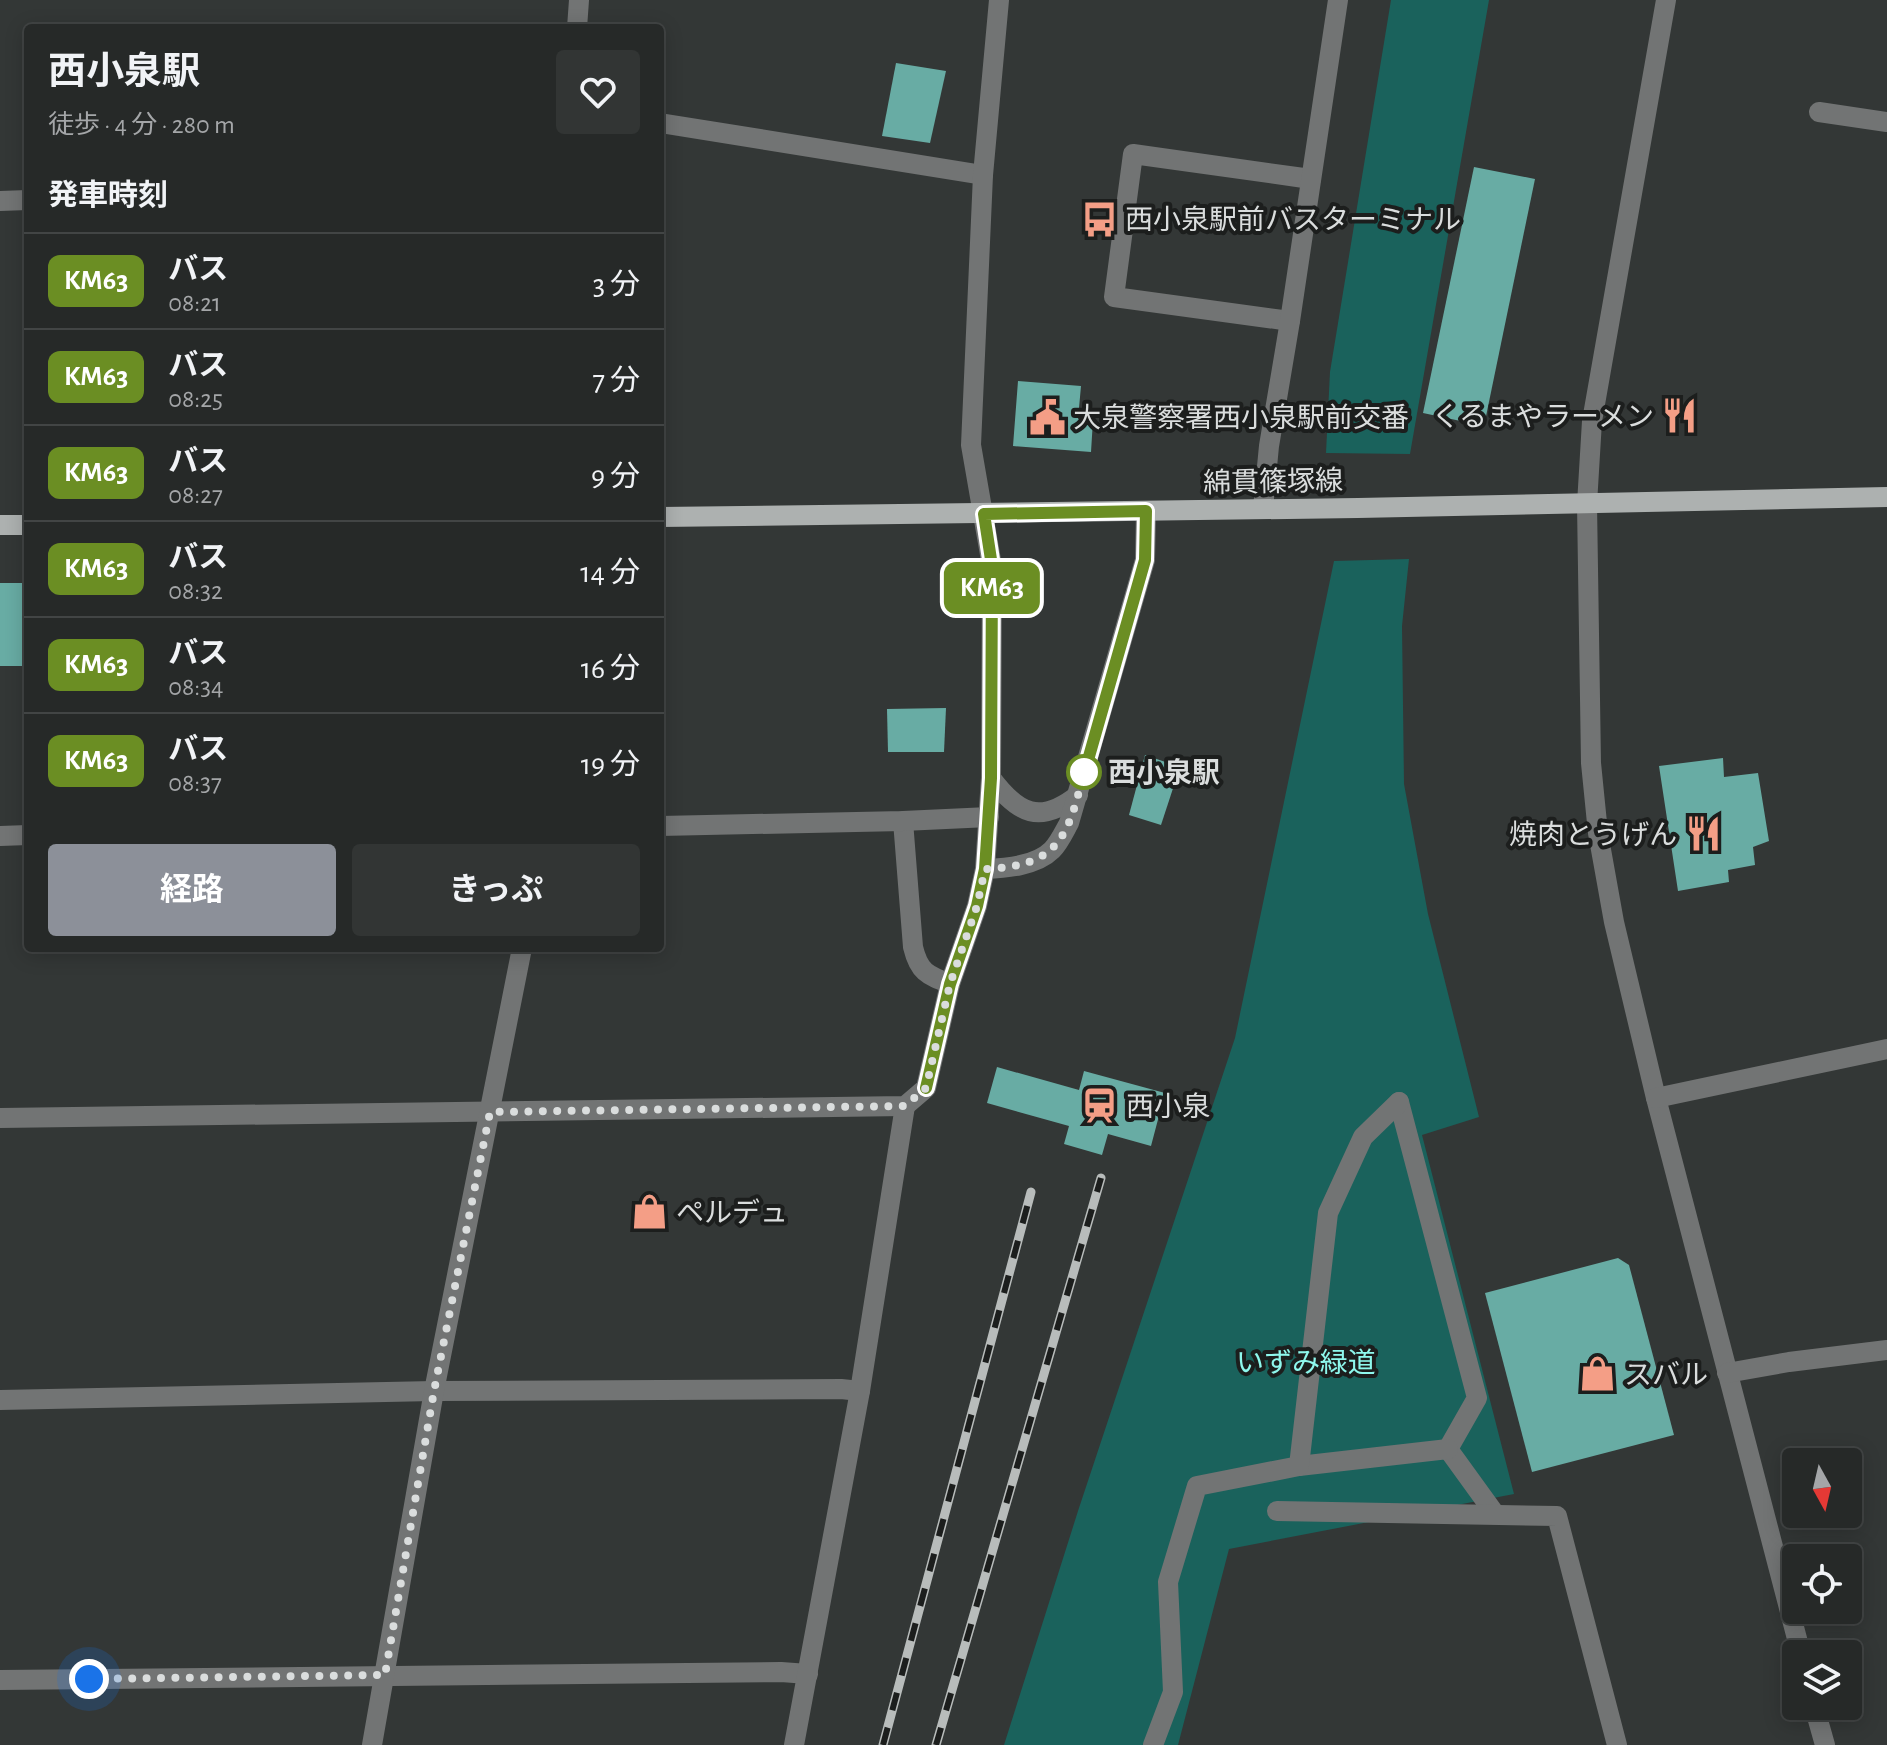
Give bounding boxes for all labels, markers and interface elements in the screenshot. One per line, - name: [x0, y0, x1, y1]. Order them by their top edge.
- button: heart: [556, 50, 640, 134]
- text: 西小泉駅: [48, 54, 200, 92]
- text: 徒歩 · 4 分 · 280 m: [48, 112, 235, 138]
- text: 発車時刻: [48, 181, 168, 211]
- bus stop icon: 西小泉駅前バスターミナル: [1080, 200, 1118, 238]
- place label: 西小泉駅前バスターミナル: [1125, 205, 1461, 235]
- text: バス: [168, 255, 228, 285]
- text: KM63: [64, 267, 128, 295]
- text: 3 分: [593, 270, 640, 300]
- text: 08:21: [168, 290, 221, 316]
- text: バス: [168, 351, 228, 381]
- text: KM63: [64, 363, 128, 391]
- text: 7 分: [593, 366, 640, 396]
- text: 08:25: [168, 386, 223, 412]
- restaurant icon: くるまやラーメン: [1661, 397, 1699, 435]
- public building icon: 大泉警察署西小泉駅前交番: [1028, 398, 1066, 436]
- place label: 大泉警察署西小泉駅前交番: [1073, 403, 1409, 433]
- place label: くるまやラーメン: [1432, 403, 1654, 432]
- text: バス: [168, 447, 228, 477]
- text: KM63: [64, 459, 128, 487]
- text: 9 分: [591, 462, 640, 492]
- street label: 綿貫篠塚線: [1203, 466, 1343, 498]
- text: 08:27: [168, 482, 223, 508]
- text: バス: [168, 543, 228, 573]
- text: KM63: [64, 555, 128, 583]
- text: 14 分: [580, 558, 640, 588]
- line badge: KM63: [936, 562, 1048, 614]
- text: KM63: [960, 574, 1024, 602]
- text: 08:32: [168, 578, 223, 604]
- text: バス: [168, 639, 228, 669]
- text: KM63: [64, 651, 128, 679]
- text: 16 分: [581, 654, 640, 684]
- text: 08:34: [168, 674, 224, 700]
- text: バス: [168, 735, 228, 765]
- text: KM63: [64, 747, 128, 775]
- text: 19 分: [581, 750, 640, 780]
- marker: 西小泉駅: [1067, 755, 1101, 789]
- place label: 西小泉駅: [1108, 757, 1220, 788]
- text: 08:37: [168, 770, 222, 796]
- restaurant icon: 焼肉とうげん: [1684, 815, 1722, 853]
- place label: 焼肉とうげん: [1509, 820, 1677, 850]
- button: 経路: [48, 844, 336, 936]
- button: きっぷ: [352, 844, 640, 936]
- station icon: 西小泉: [1081, 1087, 1119, 1125]
- place label: 西小泉: [1126, 1092, 1210, 1122]
- shop icon: ペルデュ: [631, 1193, 669, 1231]
- place label: ペルデュ: [676, 1198, 788, 1228]
- park label: いずみ緑道: [1236, 1348, 1376, 1378]
- shop icon: スバル: [1579, 1355, 1617, 1393]
- place label: スバル: [1624, 1361, 1708, 1390]
- north arrow: [1782, 1448, 1862, 1528]
- map controls: [1782, 1448, 1862, 1720]
- button: locate: [1782, 1544, 1862, 1624]
- button: layers: [1782, 1640, 1862, 1720]
- your location: [69, 1659, 109, 1699]

